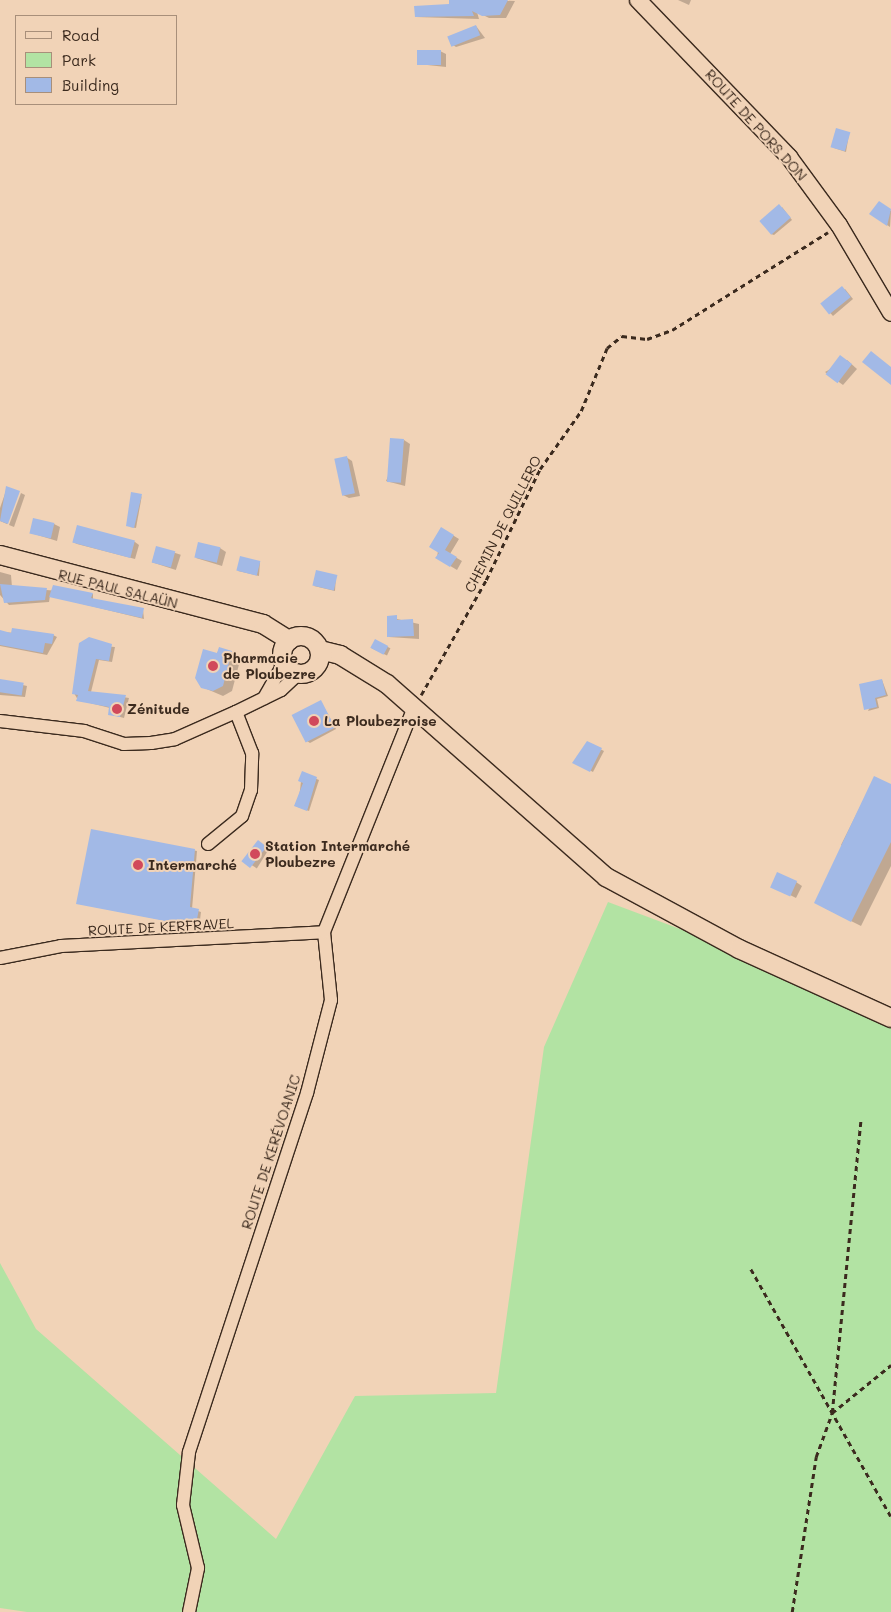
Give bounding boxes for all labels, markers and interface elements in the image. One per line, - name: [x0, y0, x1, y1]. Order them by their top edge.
- legend: [15, 15, 178, 105]
- text: Road: [62, 25, 99, 45]
- text: Park: [62, 50, 96, 70]
- street label: ROUTE DE PORS DON: [702, 66, 810, 184]
- text: Building: [62, 75, 119, 95]
- street label: CHEMIN DE QUILLERO: [461, 453, 545, 595]
- street label: RUE PAUL SALAÜN: [57, 566, 179, 612]
- place label: Pharmacie de Ploubezre: [223, 650, 316, 682]
- marker: Pharmacie de Ploubezre: [207, 660, 219, 672]
- place label: Zénitude: [127, 701, 189, 717]
- marker: Zénitude: [111, 703, 123, 715]
- place label: La Ploubezroise: [324, 713, 437, 729]
- marker: La Ploubezroise: [308, 715, 320, 727]
- place label: Station Intermarché Ploubezre: [265, 838, 410, 870]
- marker: Station Intermarché Ploubezre: [249, 848, 261, 860]
- place label: Intermarché: [148, 857, 237, 873]
- marker: Intermarché: [132, 859, 144, 871]
- street label: ROUTE DE KERFRAVEL: [88, 915, 234, 939]
- street label: ROUTE DE KERÉVOANIC: [238, 1073, 304, 1231]

